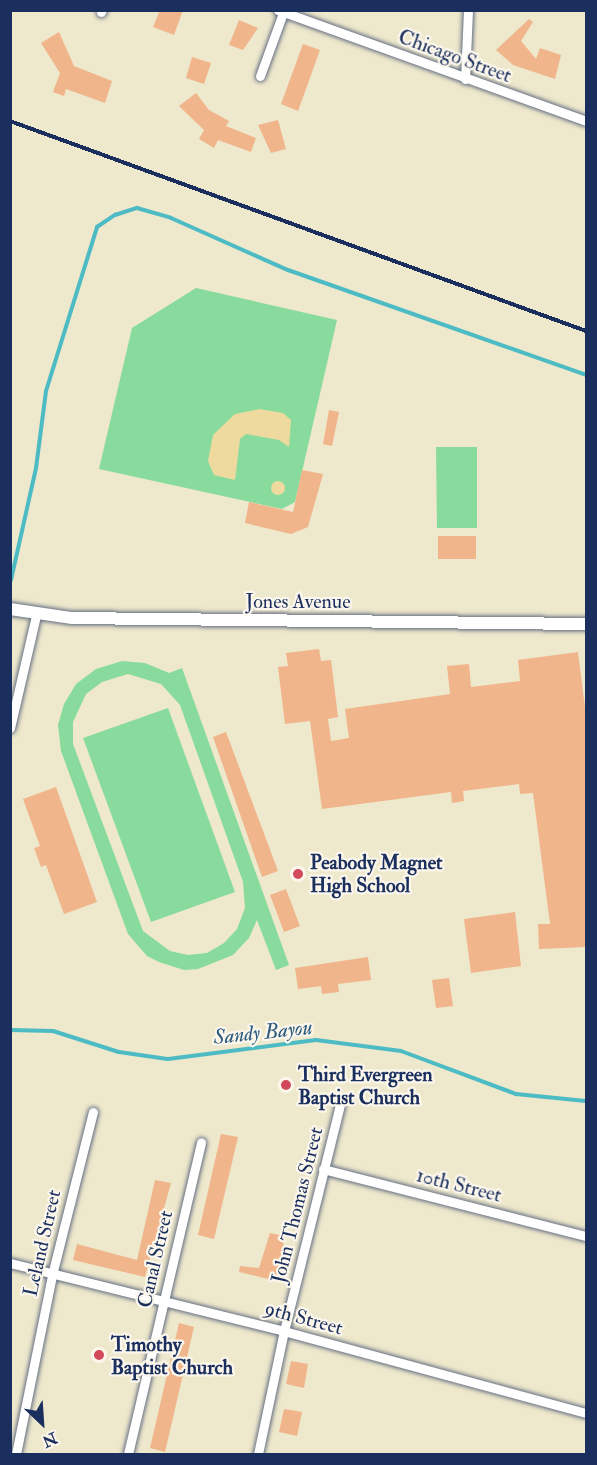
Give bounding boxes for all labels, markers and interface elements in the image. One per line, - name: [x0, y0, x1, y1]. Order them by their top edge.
- street label: Chicago Street: [395, 24, 515, 88]
- street label: Jones Avenue: [246, 589, 350, 613]
- place label: Peabody Magnet High School: [310, 850, 442, 897]
- marker: Peabody Magnet High School: [291, 867, 305, 881]
- water label: Sandy Bayou: [212, 1015, 314, 1051]
- place label: Third Evergreen Baptist Church: [298, 1062, 432, 1109]
- marker: Third Evergreen Baptist Church: [279, 1078, 293, 1092]
- street label: John Thomas Street: [266, 1124, 328, 1286]
- street label: 10th Street: [414, 1163, 504, 1207]
- street label: Leland Street: [18, 1187, 66, 1299]
- street label: Canal Street: [132, 1208, 178, 1310]
- street label: 9th Street: [262, 1296, 346, 1340]
- place label: Timothy Baptist Church: [111, 1332, 233, 1379]
- marker: Timothy Baptist Church: [92, 1348, 106, 1362]
- north arrow: [12, 1393, 72, 1453]
- text: N: [39, 1427, 60, 1451]

